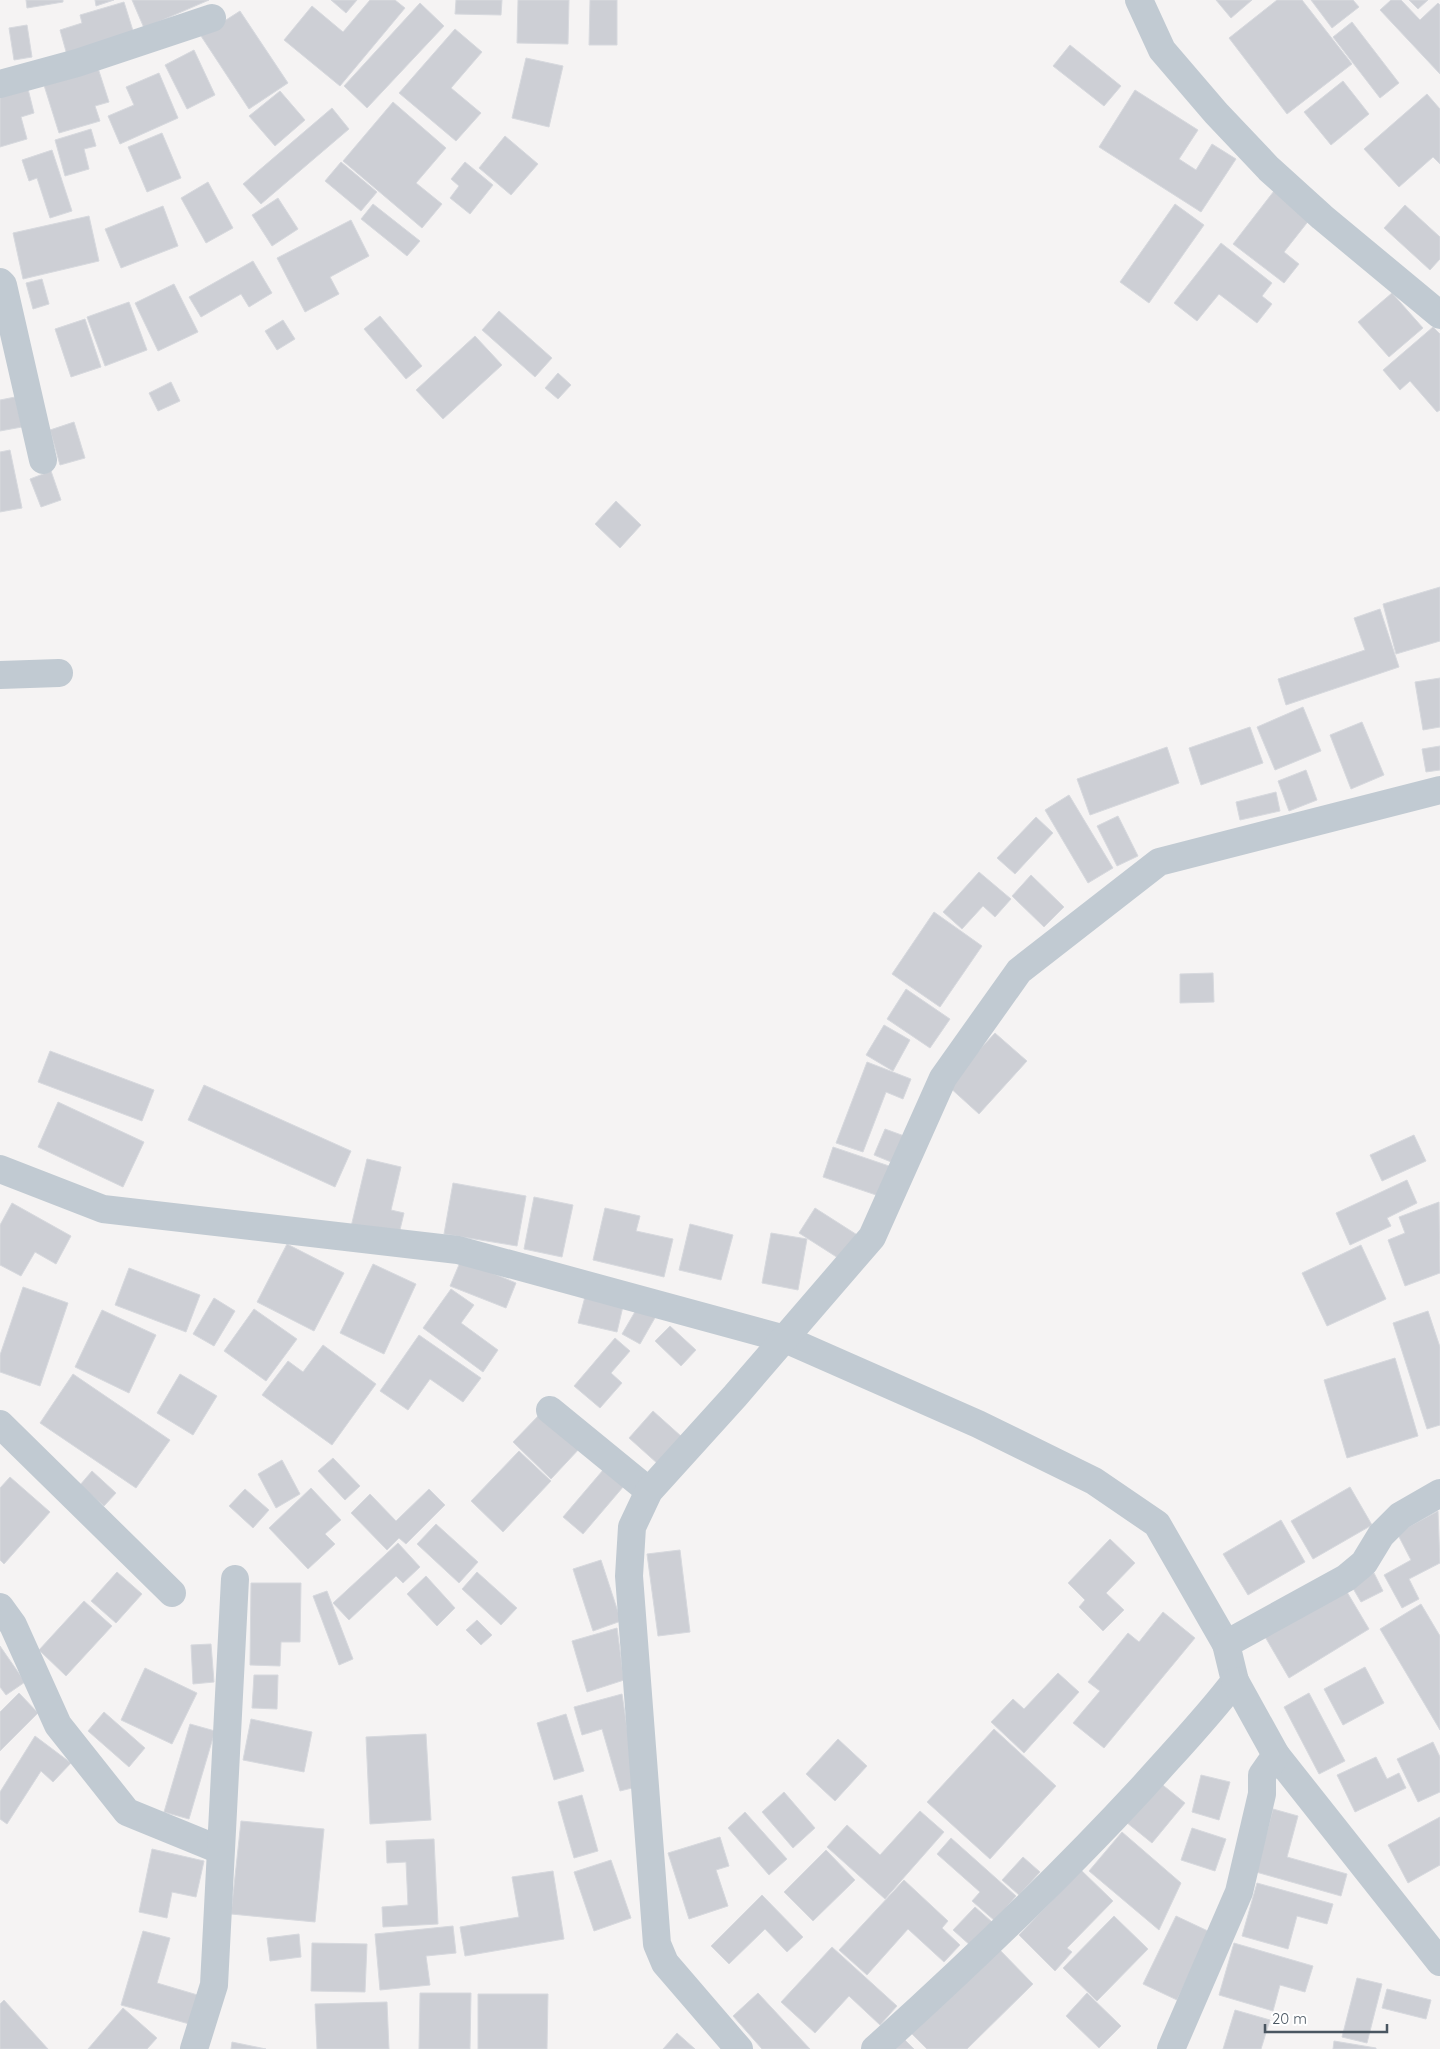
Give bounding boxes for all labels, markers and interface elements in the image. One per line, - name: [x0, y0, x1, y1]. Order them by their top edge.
- scale bar: [1265, 2002, 1388, 2034]
- text: 20 m: [1272, 2009, 1307, 2028]

